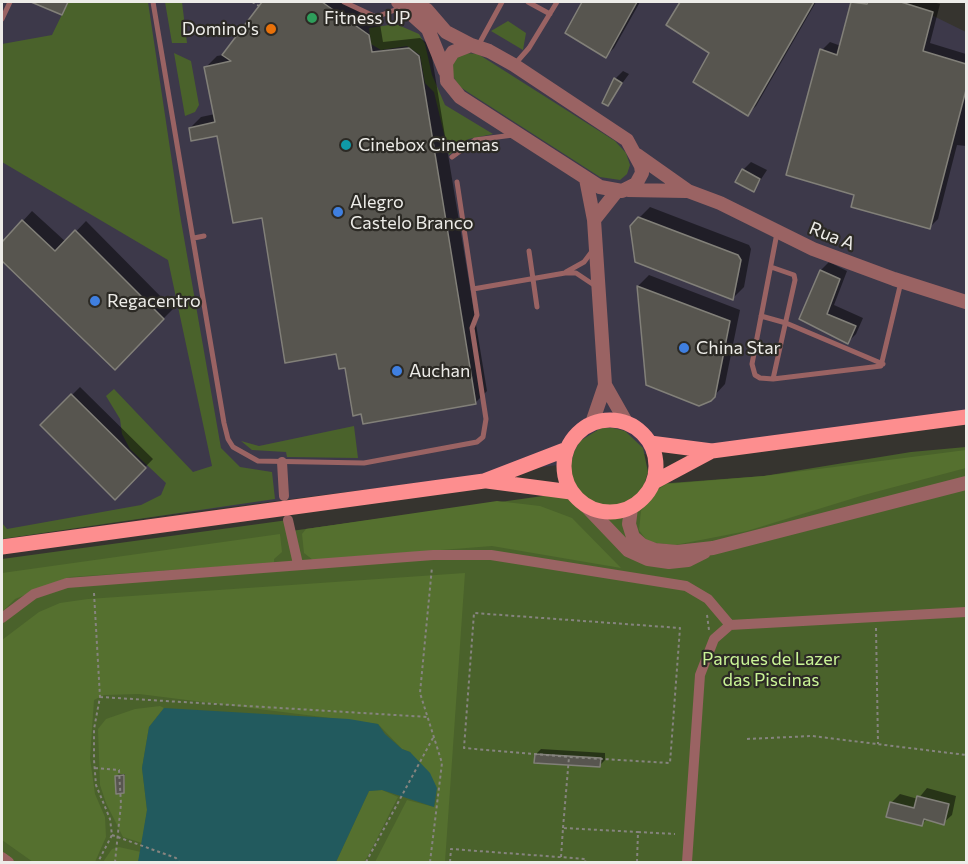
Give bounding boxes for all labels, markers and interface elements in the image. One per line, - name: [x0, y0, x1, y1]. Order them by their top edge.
- place label: Fitness UP: [324, 7, 410, 29]
- marker: Fitness UP: [305, 11, 319, 25]
- place label: Domino's: [182, 18, 259, 40]
- marker: Domino's: [264, 22, 278, 36]
- place label: Cinebox Cinemas: [358, 134, 499, 156]
- marker: Cinebox Cinemas: [339, 138, 353, 152]
- place label: Alegro Castelo Branco: [350, 191, 473, 234]
- marker: Alegro Castelo Branco: [331, 205, 345, 219]
- street label: Rua A: [806, 217, 858, 255]
- place label: Regacentro: [107, 290, 201, 312]
- marker: Regacentro: [88, 294, 102, 308]
- place label: China Star: [696, 337, 781, 359]
- marker: China Star: [677, 341, 691, 355]
- place label: Auchan: [409, 360, 470, 382]
- marker: Auchan: [390, 364, 404, 378]
- park label: Parques de Lazer das Piscinas: [702, 648, 840, 690]

